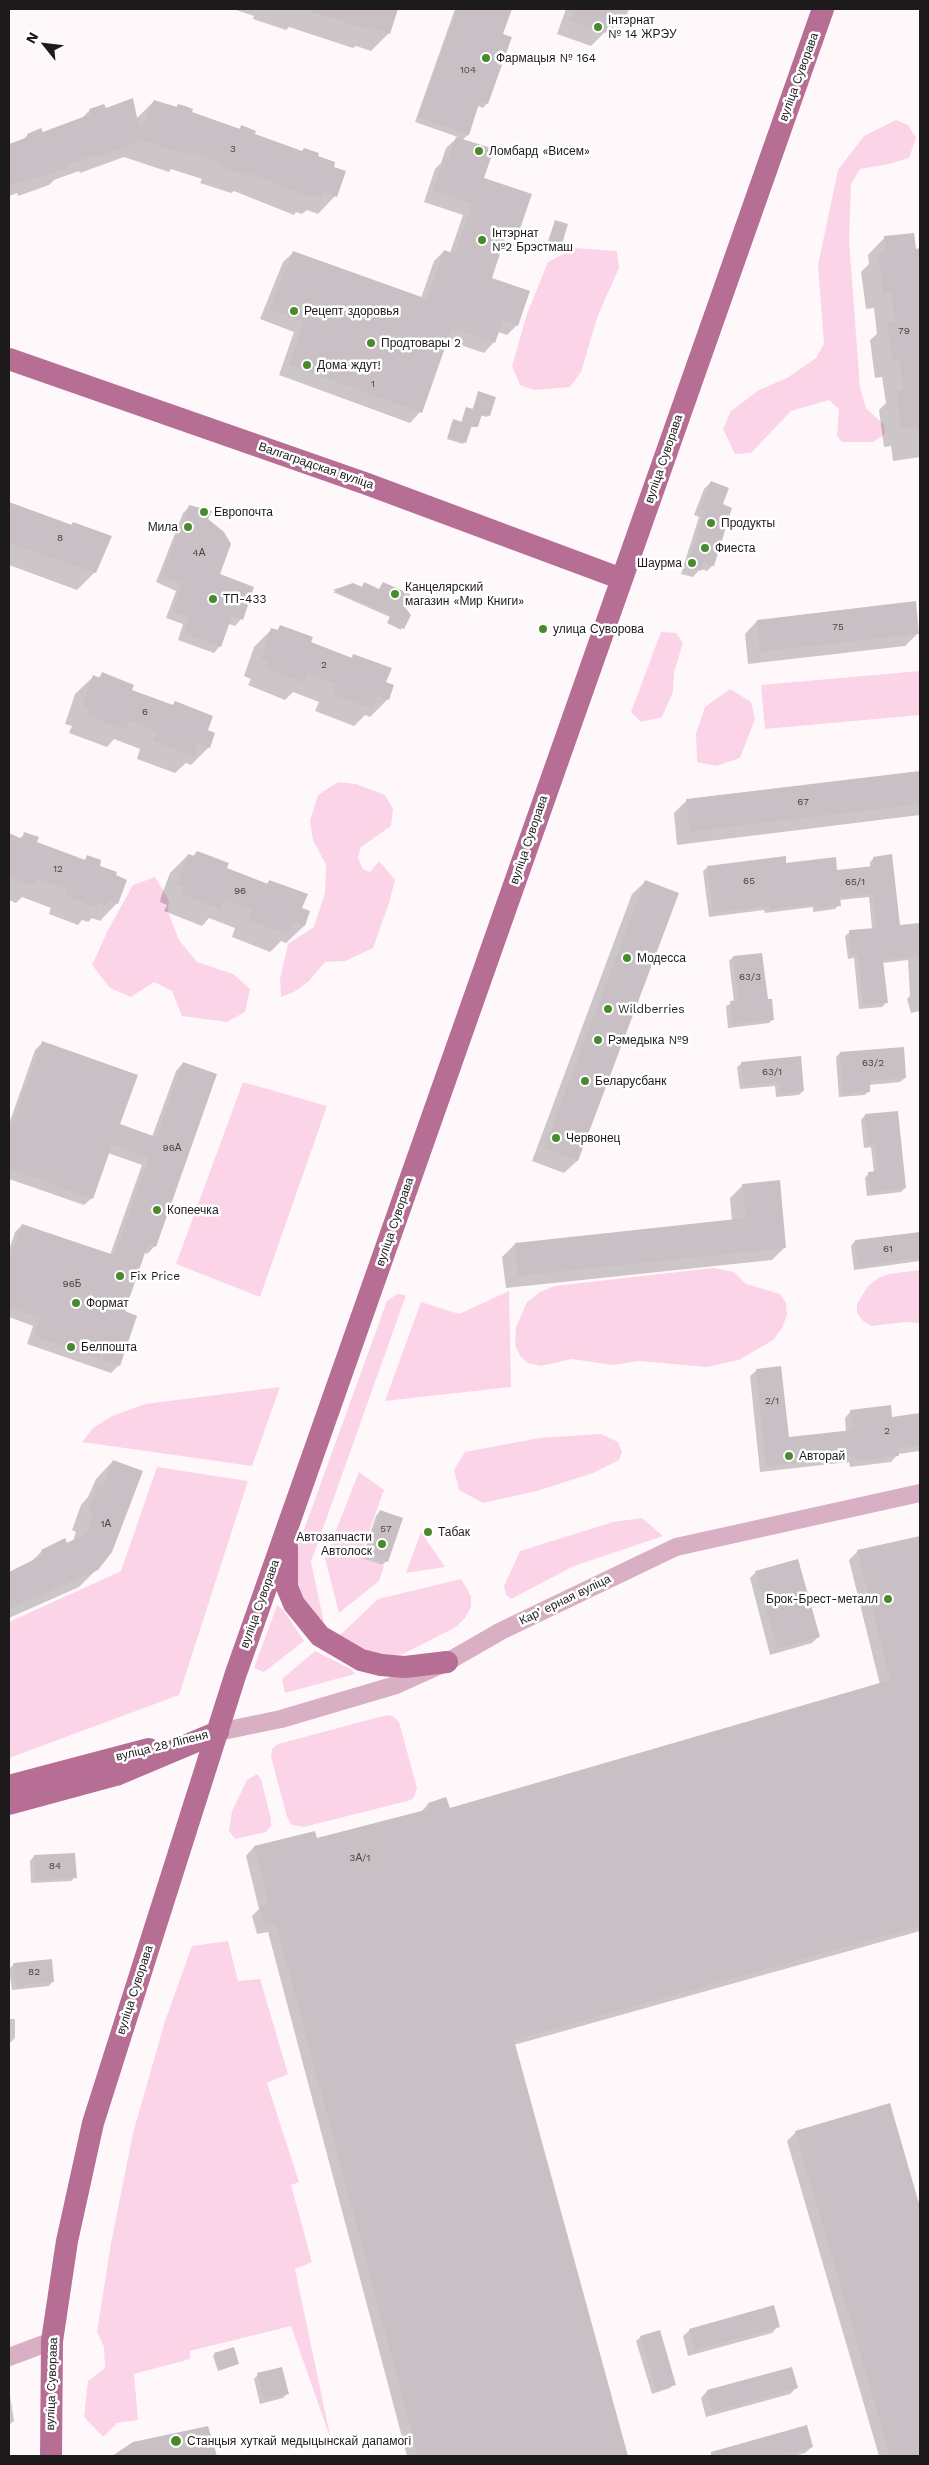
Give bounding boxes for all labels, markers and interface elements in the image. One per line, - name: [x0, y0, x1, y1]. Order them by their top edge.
- place label: Інтэрнат № 14 ЖРЭУ: [608, 13, 677, 41]
- north arrow: [20, 20, 70, 70]
- marker: Інтэрнат № 14 ЖРЭУ: [592, 21, 604, 33]
- text: N: [22, 29, 41, 46]
- street label: вуліца Суворава: [776, 31, 822, 123]
- place label: Фармацыя № 164: [496, 51, 596, 65]
- marker: Фармацыя № 164: [480, 52, 492, 64]
- house number: 104: [460, 64, 476, 76]
- house number: 3: [230, 143, 236, 155]
- place label: Ломбард «Висем»: [489, 144, 590, 158]
- marker: Ломбард «Висем»: [473, 145, 485, 157]
- place label: Інтэрнат №2 Брэстмаш: [492, 226, 573, 254]
- marker: Інтэрнат №2 Брэстмаш: [476, 234, 488, 246]
- place label: Рецепт здоровья: [304, 304, 399, 318]
- marker: Рецепт здоровья: [288, 305, 300, 317]
- house number: 79: [898, 325, 910, 337]
- place label: Продтовары 2: [381, 336, 461, 350]
- marker: Продтовары 2: [365, 337, 377, 349]
- place label: Дома ждут!: [317, 358, 381, 372]
- marker: Дома ждут!: [301, 359, 313, 371]
- house number: 1: [371, 378, 375, 390]
- street label: вуліца Суворава: [642, 413, 686, 505]
- street label: Валгаградская вуліца: [256, 439, 376, 493]
- place label: Европочта: [214, 505, 273, 519]
- marker: Европочта: [198, 506, 210, 518]
- place label: Продукты: [721, 516, 775, 530]
- marker: Продукты: [705, 517, 717, 529]
- place label: Мила: [148, 520, 178, 534]
- marker: Мила: [182, 521, 194, 533]
- house number: 8: [57, 532, 63, 544]
- place label: Фиеста: [715, 541, 756, 555]
- marker: Фиеста: [699, 542, 711, 554]
- house number: 4А: [193, 547, 205, 559]
- place label: Шаурма: [637, 556, 682, 570]
- marker: Шаурма: [686, 557, 698, 569]
- place label: Канцелярский магазин «Мир Книги»: [405, 580, 524, 608]
- marker: Канцелярский магазин «Мир Книги»: [389, 588, 401, 600]
- place label: ТП-433: [223, 592, 266, 606]
- marker: ТП-433: [207, 593, 219, 605]
- house number: 75: [832, 621, 844, 633]
- place label: улица Суворова: [553, 622, 644, 636]
- marker: улица Суворова: [537, 623, 549, 635]
- house number: 2: [321, 659, 327, 671]
- house number: 6: [142, 706, 148, 718]
- street label: вуліца Суворава: [507, 794, 551, 886]
- house number: 67: [797, 796, 809, 808]
- house number: 12: [53, 863, 63, 875]
- house number: 65: [743, 875, 755, 887]
- house number: 65/1: [845, 876, 865, 888]
- house number: 96: [234, 885, 246, 897]
- place label: Модесса: [637, 951, 686, 965]
- marker: Модесса: [621, 952, 633, 964]
- house number: 63/3: [739, 971, 761, 983]
- place label: Wildberries: [618, 1002, 685, 1016]
- marker: Wildberries: [602, 1003, 614, 1015]
- place label: Рэмедыка №9: [608, 1033, 689, 1047]
- marker: Рэмедыка №9: [592, 1034, 604, 1046]
- house number: 63/2: [862, 1057, 884, 1069]
- house number: 63/1: [762, 1066, 782, 1078]
- place label: Беларусбанк: [595, 1074, 666, 1088]
- marker: Беларусбанк: [579, 1075, 591, 1087]
- place label: Червонец: [566, 1131, 620, 1145]
- marker: Червонец: [550, 1132, 562, 1144]
- house number: 96А: [163, 1142, 181, 1154]
- street label: вуліца Суворава: [373, 1176, 417, 1268]
- place label: Копеечка: [167, 1203, 219, 1217]
- marker: Копеечка: [151, 1204, 163, 1216]
- house number: 61: [883, 1243, 893, 1255]
- place label: Fix Price: [130, 1269, 180, 1283]
- marker: Fix Price: [114, 1270, 126, 1282]
- house number: 96Б: [63, 1278, 81, 1290]
- place label: Формат: [86, 1296, 129, 1310]
- marker: Формат: [70, 1297, 82, 1309]
- place label: Белпошта: [81, 1340, 137, 1354]
- marker: Белпошта: [65, 1341, 77, 1353]
- house number: 2/1: [765, 1395, 779, 1407]
- house number: 2: [884, 1425, 890, 1437]
- place label: Авторай: [799, 1449, 845, 1463]
- marker: Авторай: [783, 1450, 795, 1462]
- house number: 1А: [101, 1518, 111, 1530]
- house number: 57: [380, 1523, 392, 1535]
- place label: Табак: [438, 1525, 470, 1539]
- marker: Табак: [422, 1526, 434, 1538]
- place label: Автозапчасти Автолоск: [296, 1530, 372, 1558]
- marker: Автозапчасти Автолоск: [376, 1538, 388, 1550]
- street label: вуліца Суворава: [237, 1558, 283, 1650]
- street label: Карʼерная вуліца: [517, 1572, 613, 1628]
- place label: Брок-Брест-металл: [766, 1592, 878, 1606]
- marker: Брок-Брест-металл: [882, 1593, 894, 1605]
- street label: вуліца 28 Ліпеня: [114, 1728, 210, 1764]
- house number: 3А/1: [350, 1852, 370, 1864]
- house number: 84: [49, 1860, 61, 1872]
- street label: вуліца Суворава: [114, 1944, 156, 2036]
- house number: 82: [28, 1966, 40, 1978]
- street label: вуліца Суворава: [43, 2337, 61, 2431]
- marker: Станцыя хуткай медыцынскай дапамогі: [169, 2434, 183, 2448]
- place label: Станцыя хуткай медыцынскай дапамогі: [187, 2434, 411, 2448]

